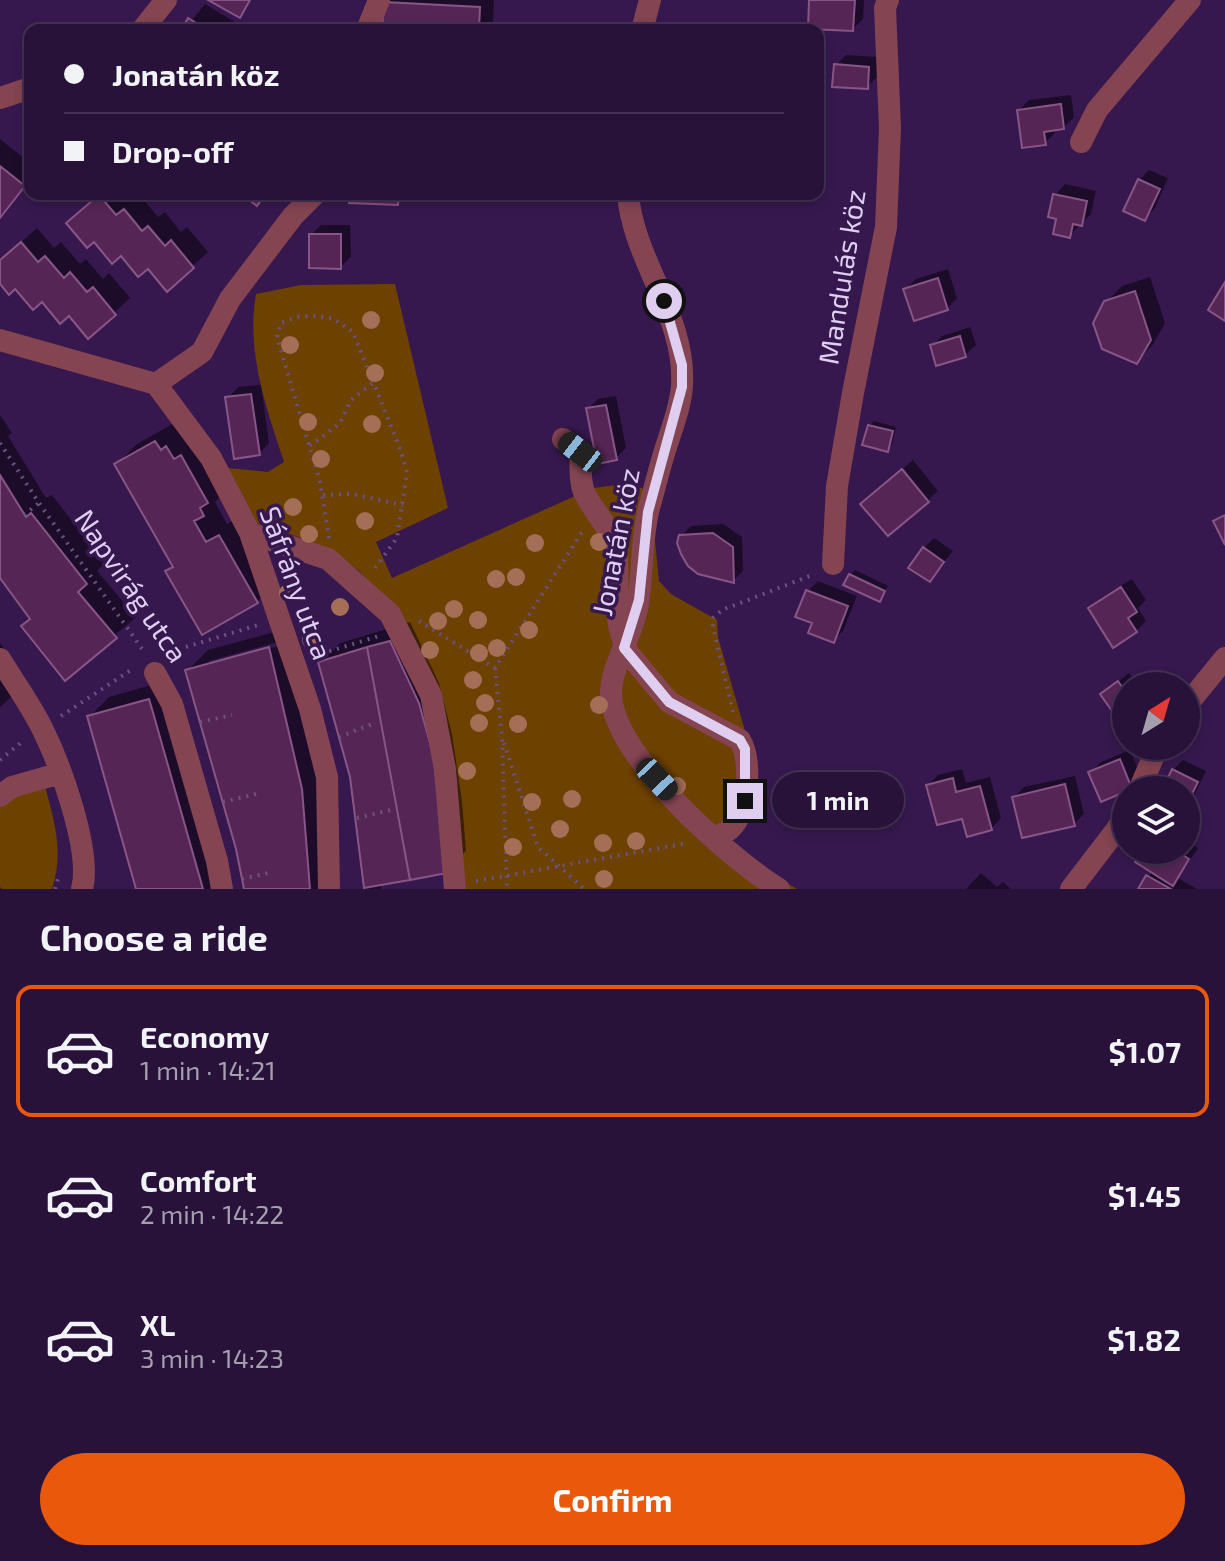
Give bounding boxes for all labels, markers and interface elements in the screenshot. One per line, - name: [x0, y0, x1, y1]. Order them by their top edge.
- text: Jonatán köz: [112, 56, 280, 92]
- text: Drop-off: [112, 133, 234, 169]
- street label: Mandulás köz: [810, 187, 872, 367]
- route start: [646, 283, 682, 319]
- car: [554, 428, 606, 476]
- street label: Jonatán köz: [584, 465, 646, 618]
- street label: Sáfrány utca: [253, 501, 340, 664]
- street label: Napvirág utca: [68, 502, 195, 668]
- north arrow: [1112, 672, 1200, 760]
- map controls: [1112, 672, 1200, 864]
- car: [632, 753, 682, 805]
- callout: 1 min: [773, 773, 905, 829]
- button: layers: [1112, 776, 1200, 864]
- route end: [727, 783, 763, 819]
- text: 1 min: [807, 784, 869, 815]
- text: Choose a ride: [40, 915, 268, 958]
- icon: car: [44, 1015, 116, 1087]
- text: Economy: [140, 1018, 269, 1054]
- text: $1.07: [1109, 1033, 1181, 1069]
- text: 1 min · 14:21: [140, 1054, 276, 1085]
- icon: car: [44, 1159, 116, 1231]
- text: Comfort: [140, 1162, 257, 1198]
- text: $1.45: [1108, 1177, 1181, 1213]
- text: 2 min · 14:22: [140, 1198, 284, 1229]
- icon: car: [44, 1303, 116, 1375]
- text: XL: [140, 1306, 175, 1342]
- text: $1.82: [1107, 1321, 1181, 1357]
- text: 3 min · 14:23: [140, 1342, 284, 1373]
- button: Confirm: [40, 1453, 1185, 1545]

